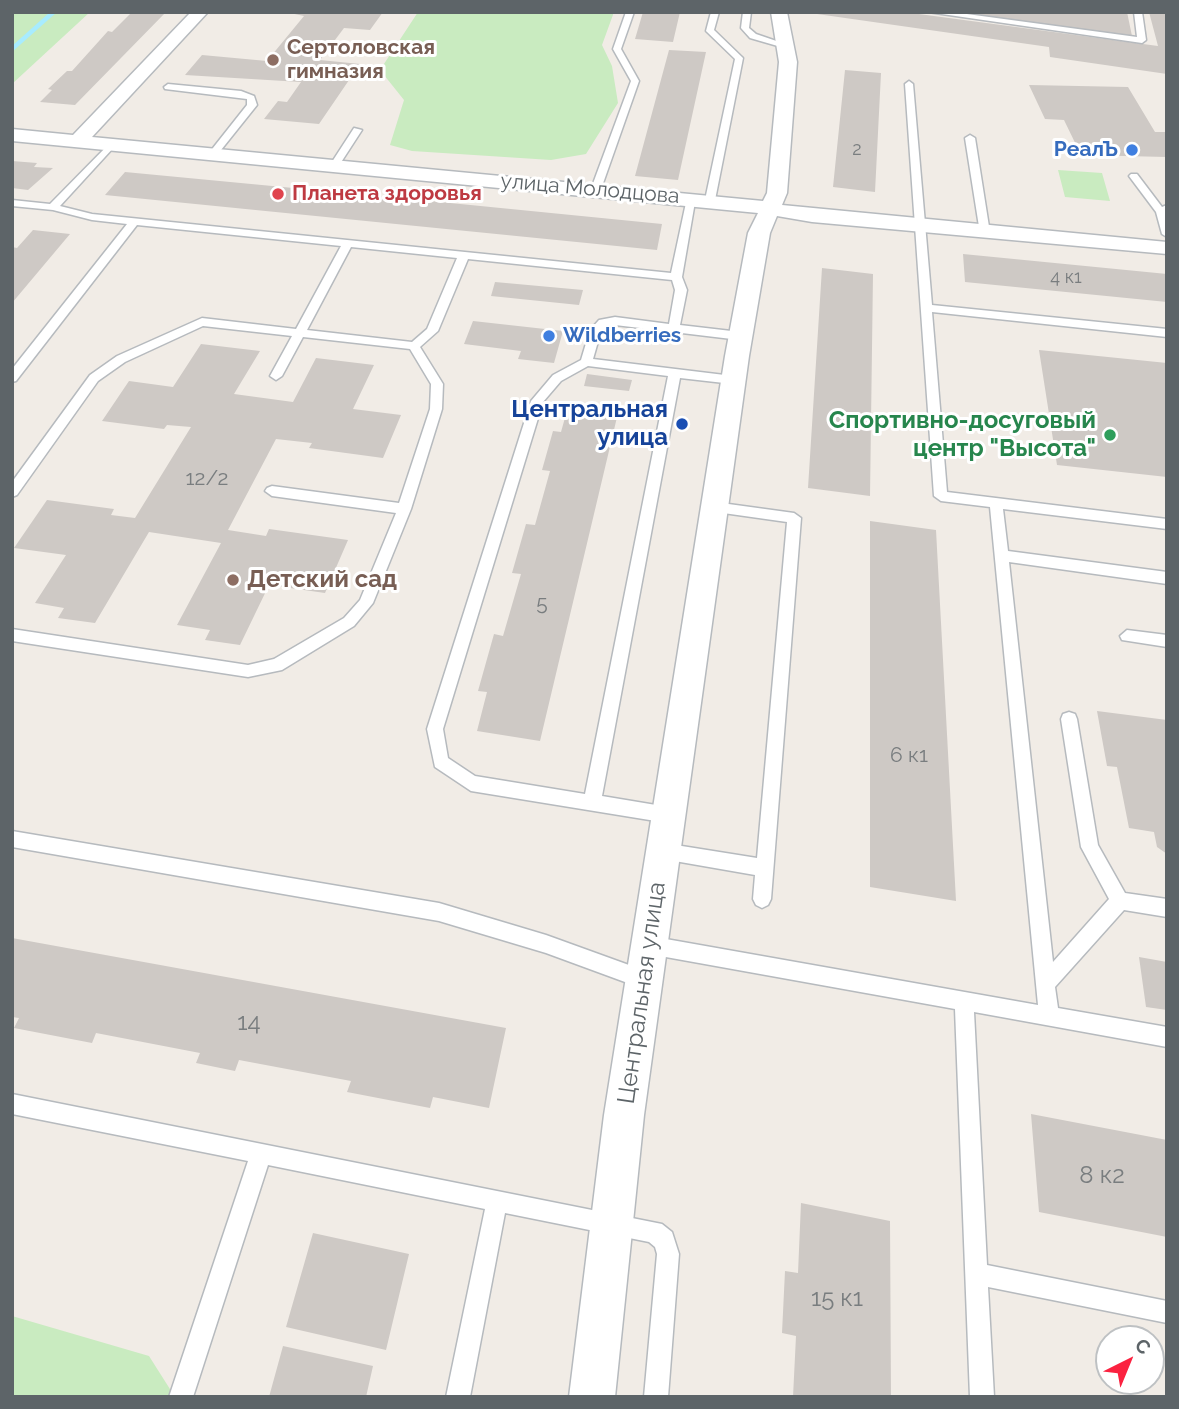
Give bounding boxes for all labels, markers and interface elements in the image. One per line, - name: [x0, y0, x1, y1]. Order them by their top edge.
- place label: Сертоловская гимназия: [287, 35, 435, 85]
- marker: Сертоловская гимназия: [265, 52, 281, 68]
- place label: РеалЪ: [1054, 137, 1118, 163]
- house number: 2: [852, 139, 862, 161]
- marker: РеалЪ: [1124, 142, 1140, 158]
- street label: улица Молодцова: [500, 169, 680, 209]
- place label: Планета здоровья: [292, 181, 482, 207]
- marker: Планета здоровья: [270, 186, 286, 202]
- house number: 4 к1: [1050, 267, 1082, 289]
- place label: Wildberries: [563, 323, 681, 349]
- marker: Wildberries: [541, 328, 557, 344]
- place label: Центральная улица: [511, 396, 668, 452]
- place label: Спортивно-досуговый центр "Высота": [829, 407, 1096, 463]
- marker: Центральная улица: [674, 416, 690, 432]
- marker: Спортивно-досуговый центр "Высота": [1102, 427, 1118, 443]
- house number: 12/2: [185, 466, 229, 492]
- place label: Детский сад: [247, 566, 397, 594]
- marker: Детский сад: [225, 572, 241, 588]
- house number: 5: [536, 591, 548, 617]
- house number: 6 к1: [890, 743, 928, 769]
- street label: Центральная улица: [612, 880, 672, 1106]
- house number: 14: [237, 1009, 261, 1037]
- house number: 8 к2: [1079, 1162, 1125, 1190]
- house number: 15 к1: [811, 1285, 863, 1313]
- north arrow: [1095, 1325, 1165, 1395]
- text: С: [1131, 1334, 1155, 1359]

